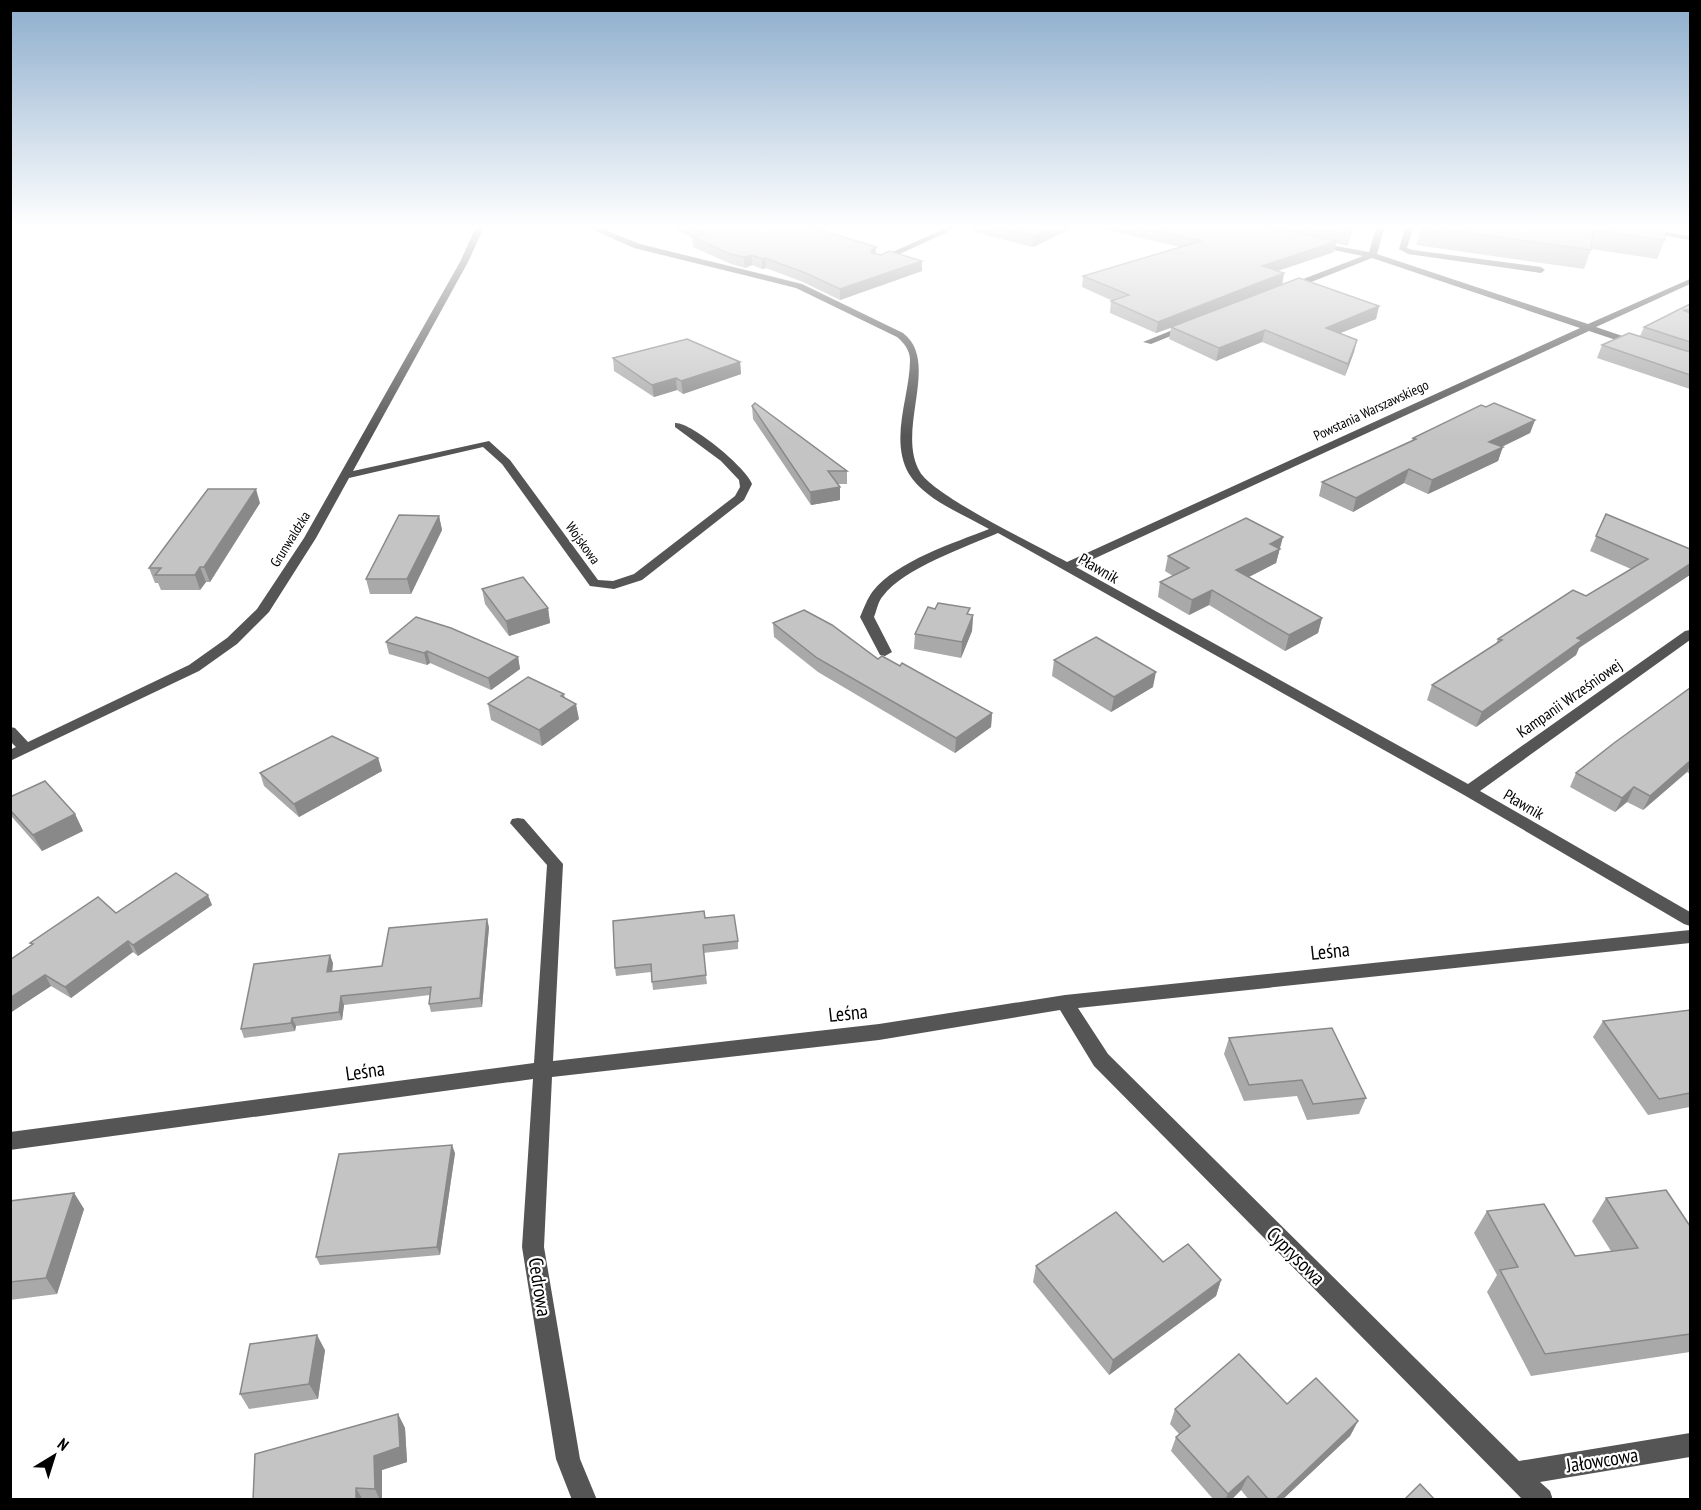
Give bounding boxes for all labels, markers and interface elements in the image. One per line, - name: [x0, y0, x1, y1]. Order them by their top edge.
- street label: Powstania Warszawskiego: [1311, 375, 1431, 445]
- street label: Grunwaldzka: [266, 508, 314, 570]
- street label: Wojskowa: [562, 518, 604, 568]
- street label: Pławnik: [1075, 548, 1124, 588]
- street label: Kampanii Wrześniowej: [1513, 654, 1625, 742]
- street label: Pławnik: [1500, 784, 1549, 824]
- street label: Leśna: [1309, 936, 1351, 966]
- street label: Leśna: [827, 998, 869, 1028]
- street label: Leśna: [344, 1055, 386, 1087]
- street label: Cyprysowa: [1261, 1221, 1331, 1291]
- street label: Cedrowa: [523, 1256, 557, 1318]
- north arrow: [24, 1426, 84, 1486]
- text: N: [54, 1434, 73, 1455]
- street label: Jałowcowa: [1563, 1441, 1640, 1479]

